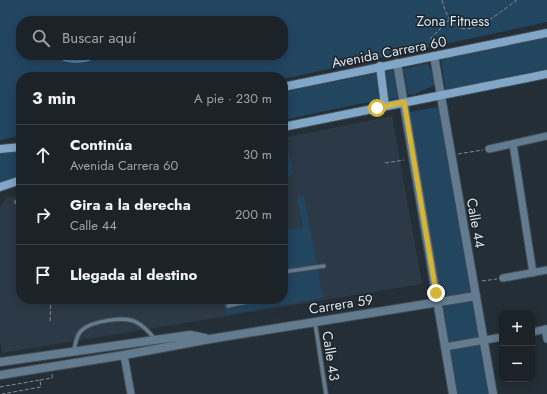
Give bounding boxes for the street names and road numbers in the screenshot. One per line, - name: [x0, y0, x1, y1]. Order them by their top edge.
- street label: Avenida Carrera 60: [330, 31, 448, 73]
- street label: Calle 44: [462, 196, 490, 250]
- street label: Carrera 59: [308, 289, 374, 319]
- street label: Calle 43: [317, 330, 345, 383]

